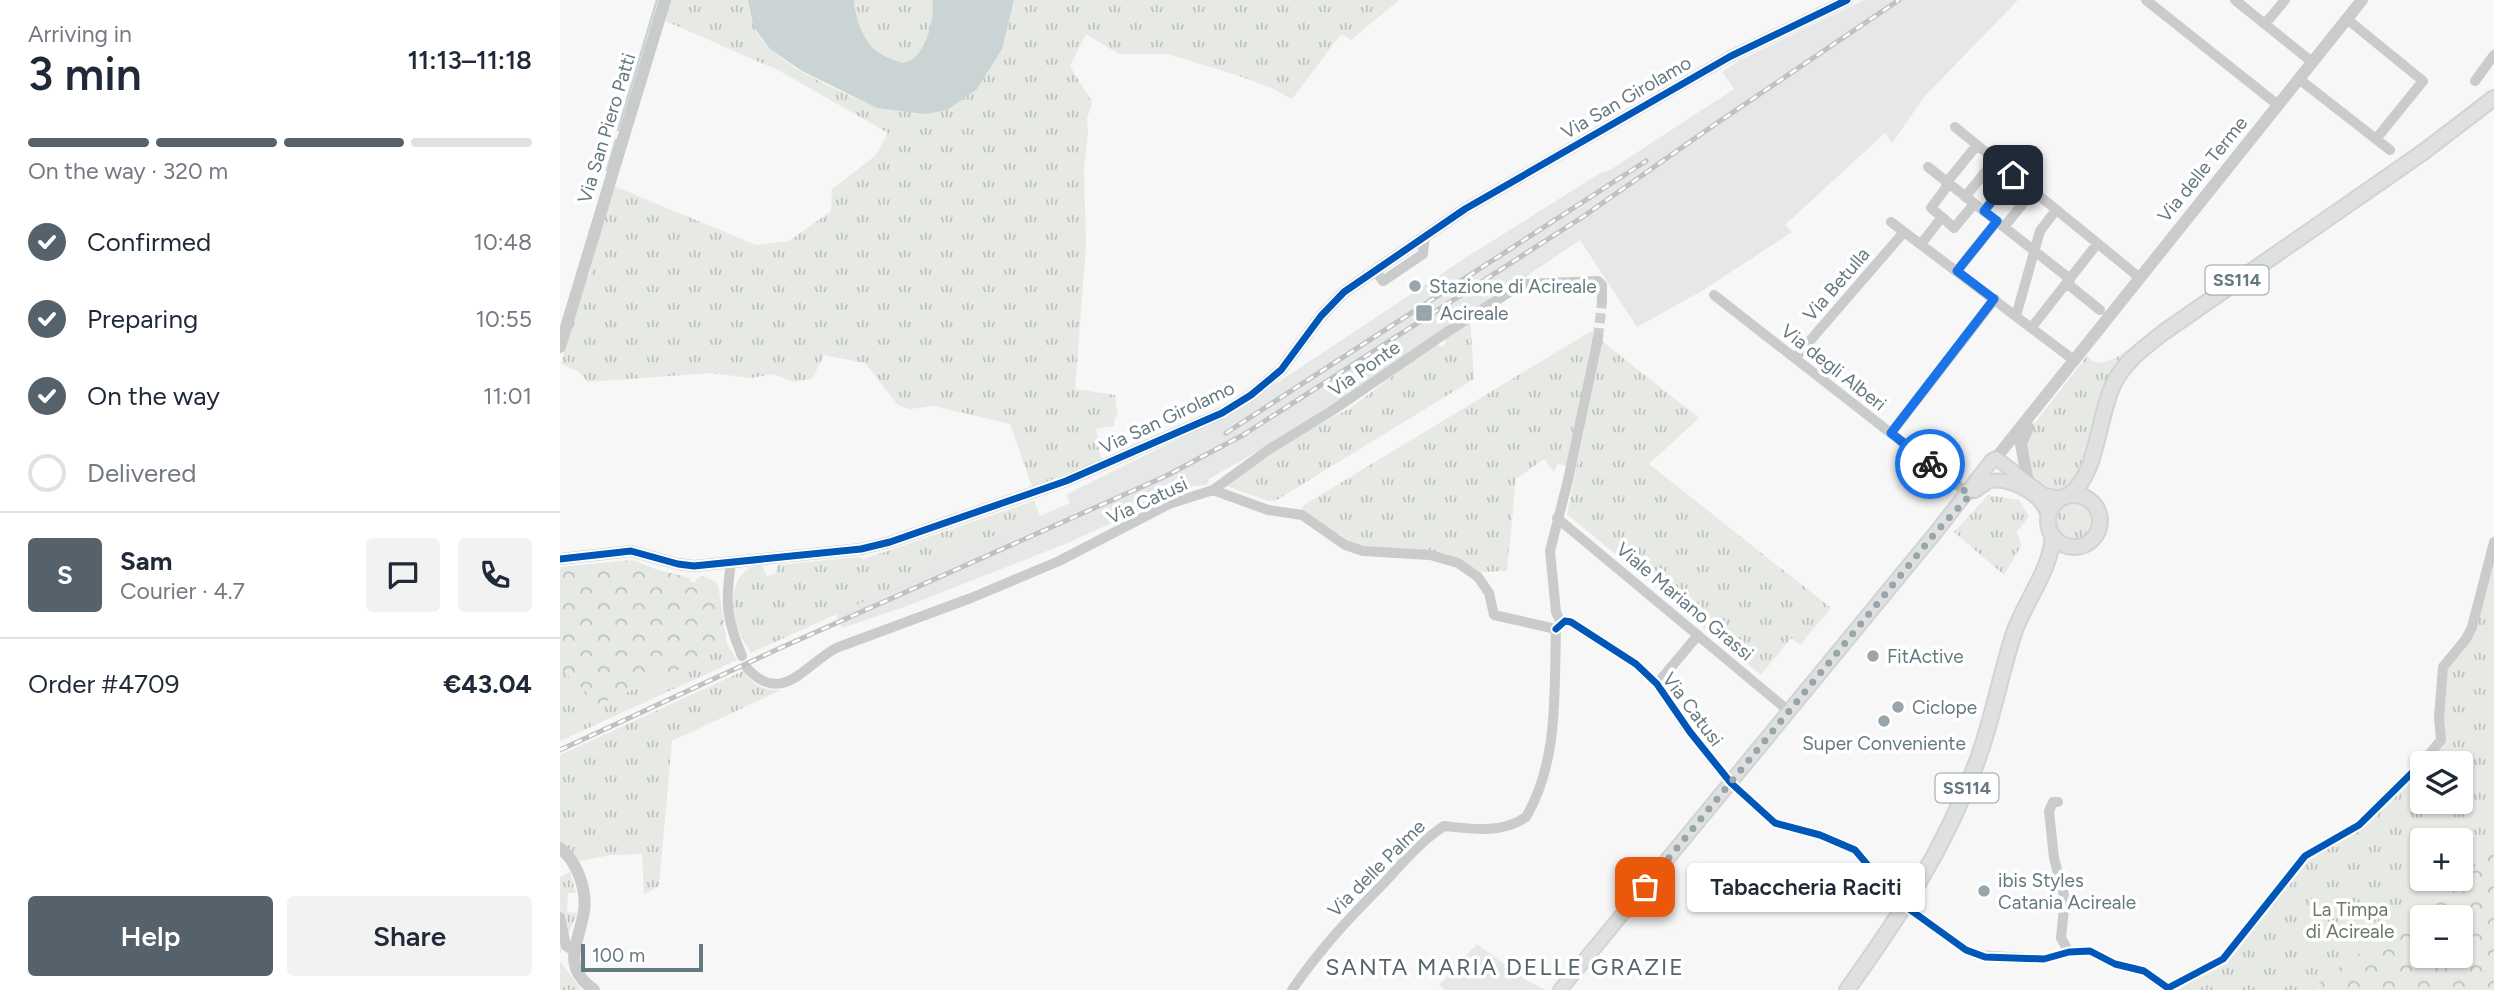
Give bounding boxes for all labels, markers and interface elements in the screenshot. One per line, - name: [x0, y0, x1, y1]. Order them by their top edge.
- text: Arriving in: [28, 20, 132, 48]
- text: 11:13–11:18: [407, 44, 532, 76]
- text: 3 min: [28, 46, 142, 102]
- street label: Via San Piero Patti: [573, 50, 640, 206]
- street label: Via San Girolamo: [1557, 51, 1695, 144]
- street label: Via delle Terme: [2153, 112, 2252, 227]
- pin: [1983, 145, 2043, 205]
- icon: home: [1994, 156, 2032, 194]
- text: On the way · 320 m: [28, 157, 228, 185]
- icon: check: [28, 223, 66, 261]
- text: Confirmed: [87, 226, 211, 258]
- text: 10:48: [474, 228, 532, 256]
- street label: Via Betulla: [1798, 243, 1875, 326]
- road number: SS114: [2206, 266, 2268, 294]
- place label: Stazione di Acireale: [1429, 275, 1597, 298]
- marker: Stazione di Acireale: [1407, 278, 1423, 294]
- icon: check: [28, 300, 66, 338]
- place label: Acireale: [1440, 302, 1508, 325]
- text: Preparing: [87, 303, 198, 335]
- marker: Acireale: [1414, 303, 1434, 323]
- text: 10:55: [475, 305, 532, 333]
- street label: Via degli Alberi: [1776, 319, 1891, 416]
- street label: Via Ponte: [1324, 335, 1404, 401]
- street label: Via San Girolamo: [1096, 376, 1238, 459]
- icon: check: [28, 377, 66, 415]
- text: On the way: [87, 380, 220, 412]
- text: 11:01: [483, 382, 532, 410]
- courier: [1895, 429, 1965, 499]
- icon: bike: [1911, 445, 1949, 483]
- text: Delivered: [87, 457, 196, 489]
- street label: Via Catusi: [1103, 472, 1191, 529]
- street label: Viale Mariano Grassi: [1611, 537, 1758, 665]
- button: chat: [366, 538, 440, 612]
- button: phone: [458, 538, 532, 612]
- text: Sam: [120, 545, 172, 577]
- text: S: [57, 559, 73, 591]
- text: Courier · 4.7: [120, 577, 245, 605]
- place label: FitActive: [1887, 645, 1964, 668]
- marker: FitActive: [1865, 648, 1881, 664]
- text: Order #4709: [28, 668, 179, 700]
- text: €43.04: [443, 668, 532, 700]
- street label: Via Catusi: [1657, 668, 1728, 751]
- place label: Ciclope: [1912, 696, 1977, 719]
- marker: Ciclope: [1890, 699, 1906, 715]
- marker: Super Conveniente: [1876, 713, 1892, 729]
- place label: Super Conveniente: [1802, 732, 1966, 755]
- map controls: [2410, 751, 2473, 968]
- button: layers: [2410, 751, 2473, 814]
- road number: SS114: [1936, 774, 1998, 802]
- street label: Via delle Palme: [1323, 815, 1430, 922]
- button: +: [2410, 828, 2473, 891]
- pin: [1615, 857, 1675, 917]
- callout: Tabaccheria Raciti: [1687, 862, 1925, 912]
- icon: bag: [1626, 868, 1664, 906]
- place label: ibis Styles Catania Acireale: [1998, 869, 2136, 914]
- text: Tabaccheria Raciti: [1710, 873, 1902, 901]
- marker: ibis Styles Catania Acireale: [1976, 883, 1992, 899]
- button: Help: [28, 896, 273, 976]
- button: Share: [287, 896, 532, 976]
- park label: La Timpa di Acireale: [2306, 898, 2394, 943]
- button: −: [2410, 905, 2473, 968]
- scale bar: [581, 941, 704, 973]
- text: 100 m: [592, 944, 645, 967]
- district label: SANTA MARIA DELLE GRAZIE: [1325, 953, 1685, 981]

